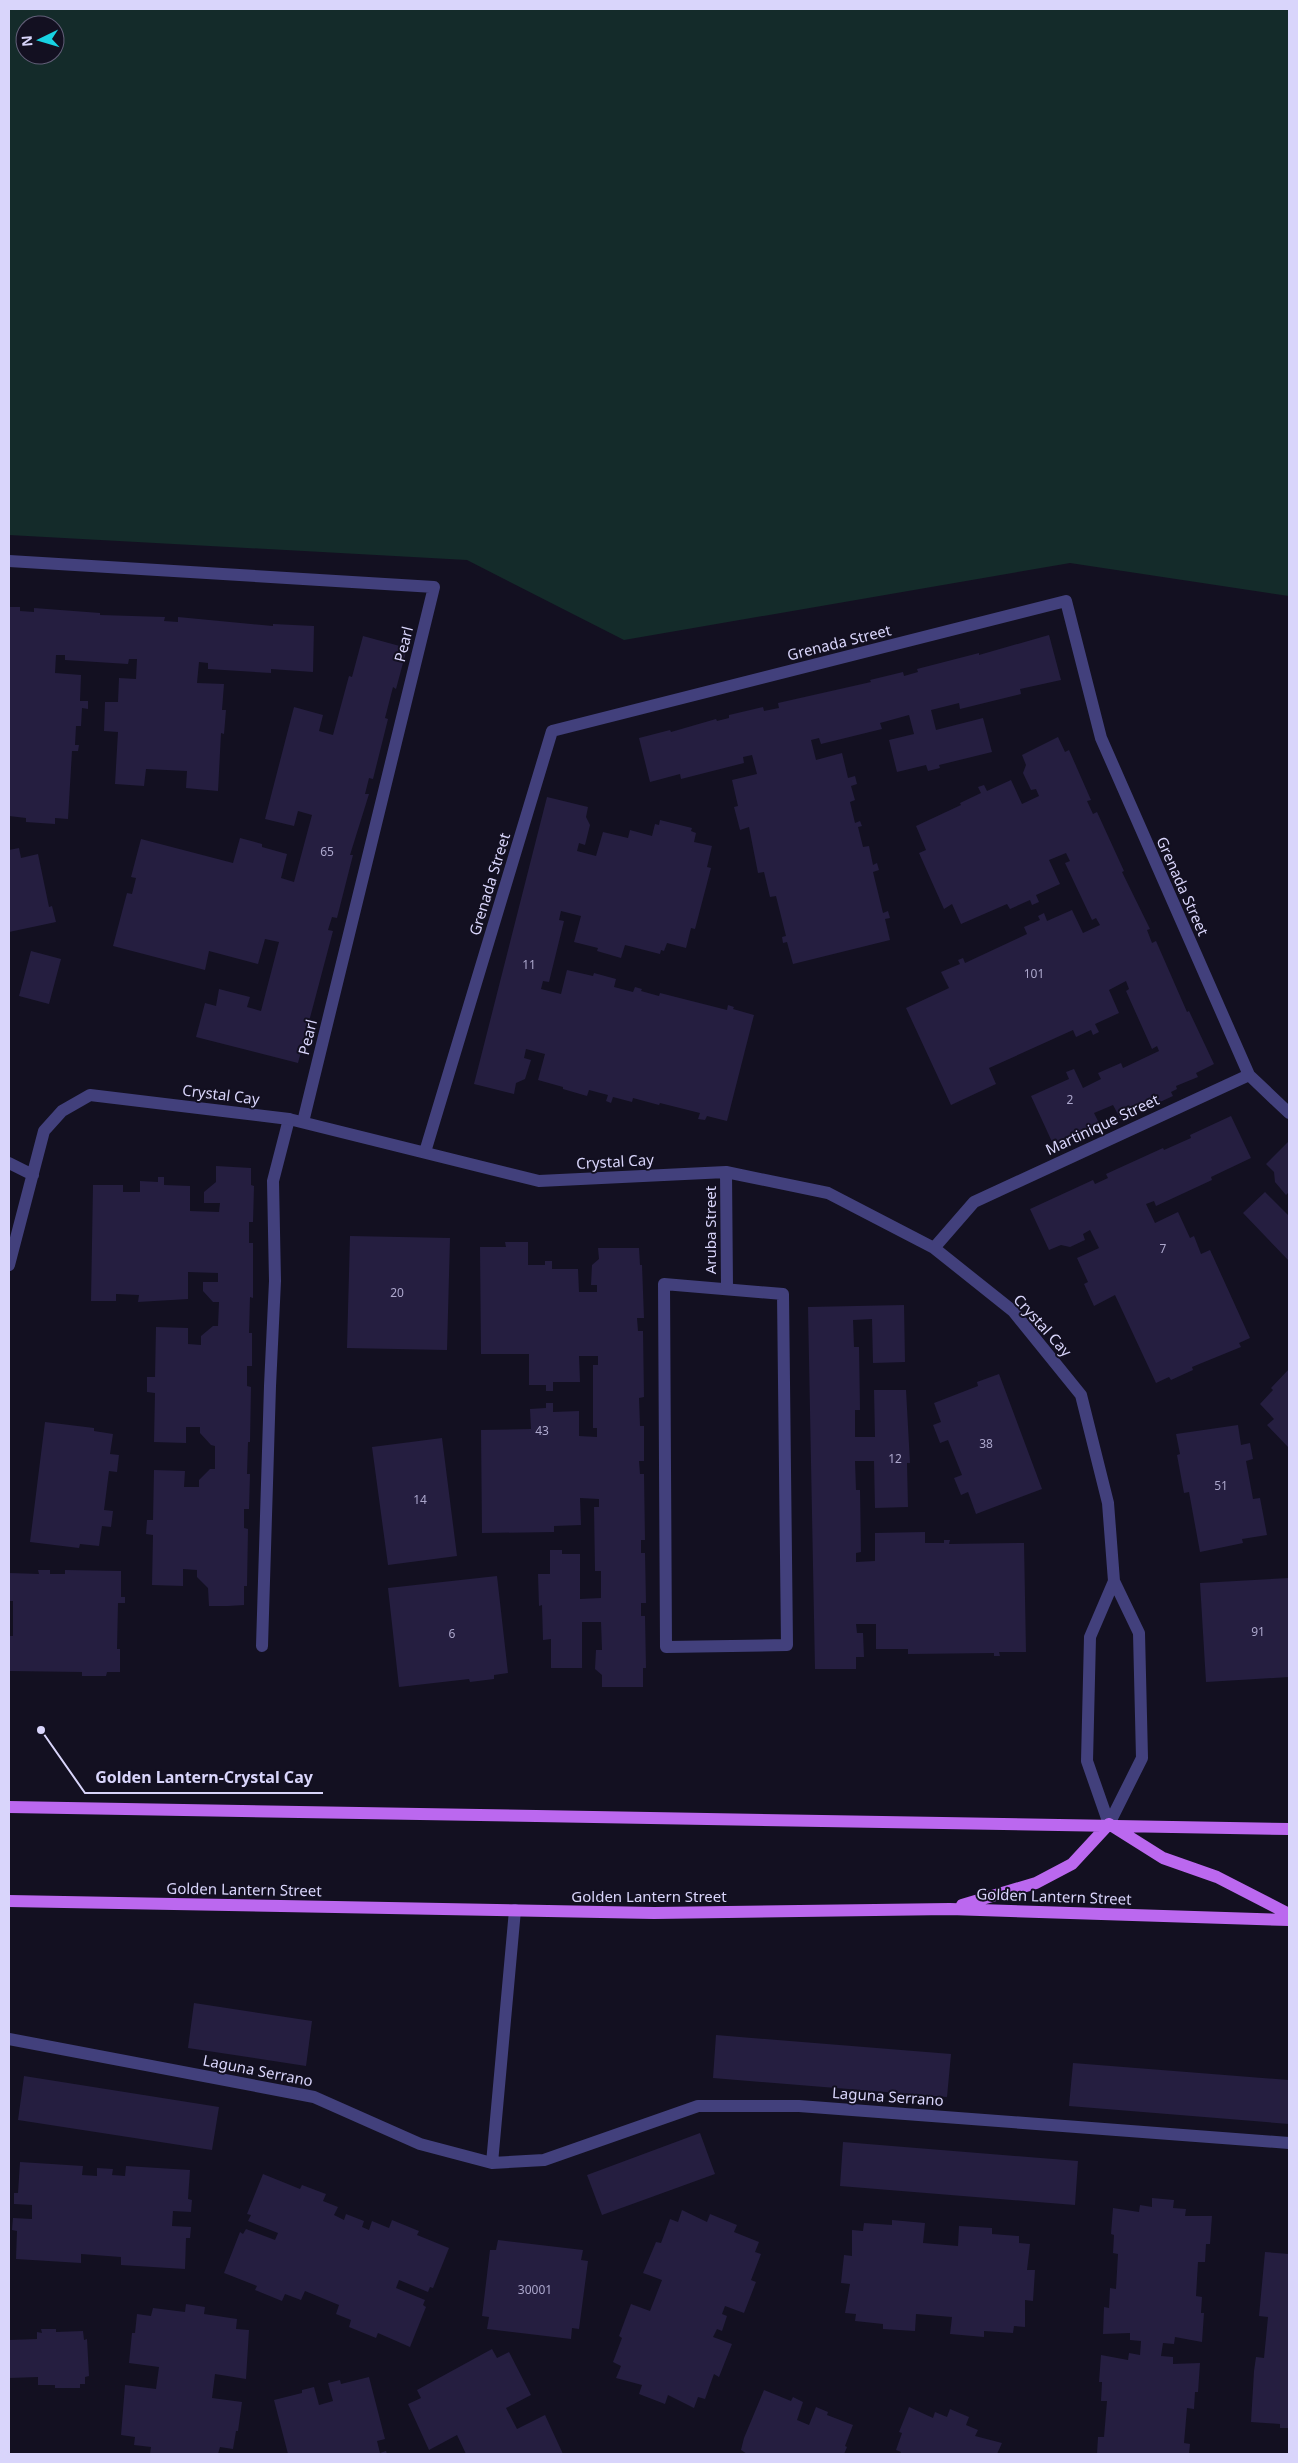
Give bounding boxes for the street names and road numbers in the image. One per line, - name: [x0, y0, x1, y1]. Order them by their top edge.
- street label: Grenada Street: [785, 619, 894, 665]
- street label: Pearl: [389, 624, 417, 664]
- street label: Grenada Street: [464, 830, 514, 938]
- street label: Grenada Street: [1152, 833, 1214, 939]
- street label: Pearl: [293, 1017, 321, 1057]
- street label: Crystal Cay: [181, 1079, 261, 1109]
- street label: Martinique Street: [1042, 1089, 1163, 1159]
- street label: Crystal Cay: [576, 1149, 655, 1173]
- street label: Aruba Street: [700, 1185, 720, 1274]
- street label: Crystal Cay: [1010, 1289, 1077, 1361]
- street label: Golden Lantern Street: [166, 1878, 322, 1900]
- street label: Golden Lantern Street: [976, 1883, 1133, 1909]
- street label: Golden Lantern Street: [571, 1886, 727, 1906]
- street label: Laguna Serrano: [201, 2050, 315, 2090]
- street label: Laguna Serrano: [831, 2082, 945, 2110]

